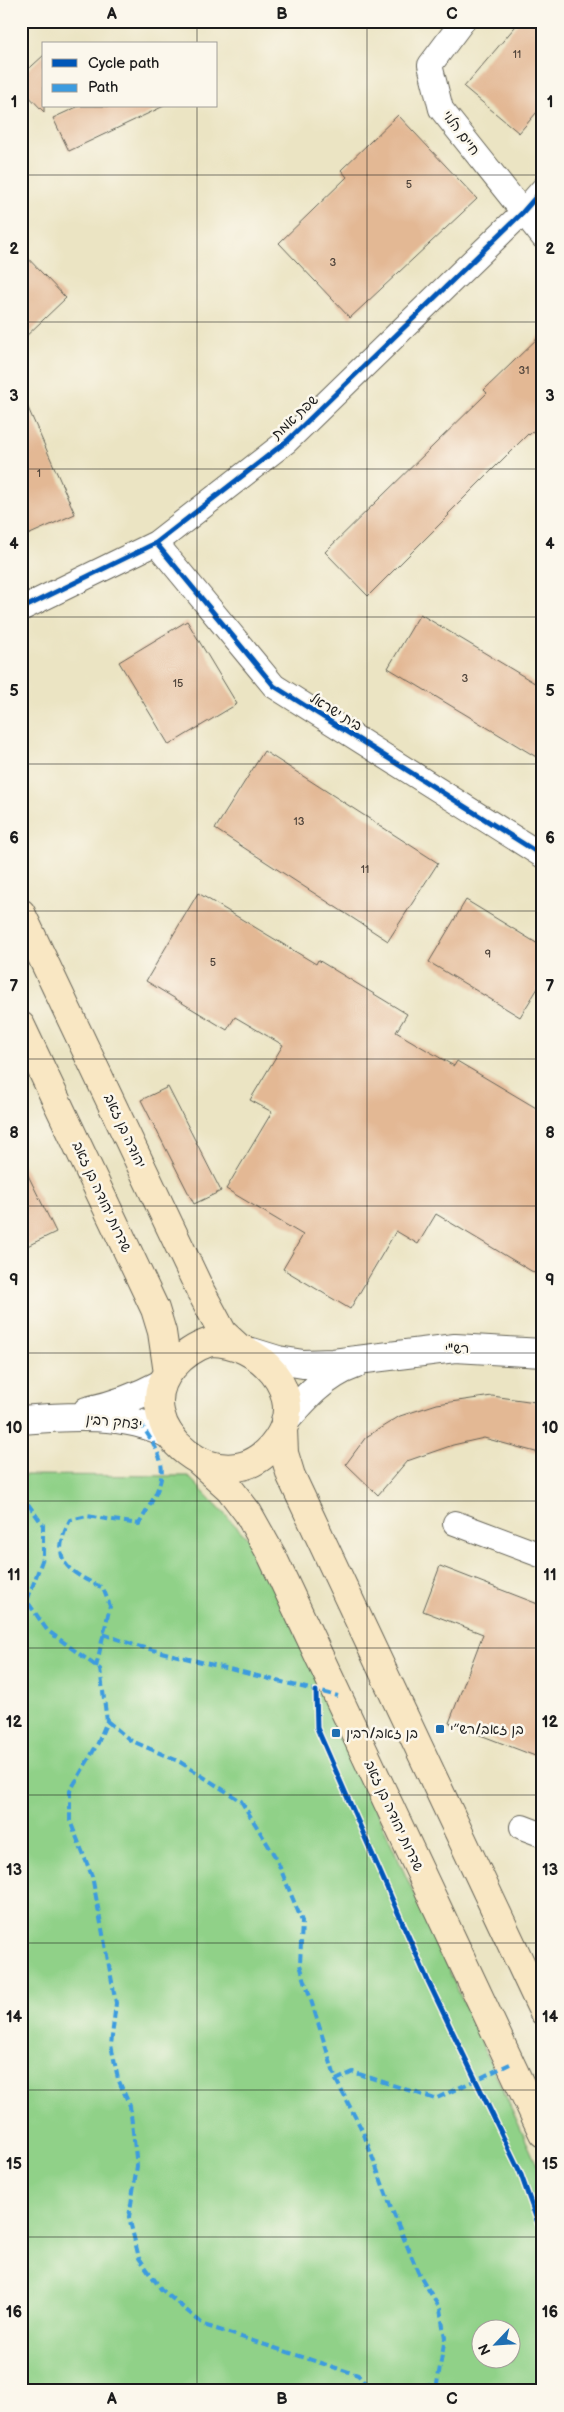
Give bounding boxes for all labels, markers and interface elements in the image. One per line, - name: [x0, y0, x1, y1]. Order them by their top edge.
- text: A: [106, 5, 117, 24]
- text: B: [276, 5, 288, 24]
- text: C: [446, 5, 458, 24]
- legend: [42, 42, 218, 108]
- house number: 11: [513, 48, 521, 61]
- text: Cycle path: [88, 54, 159, 73]
- text: Path: [88, 78, 118, 97]
- text: 1: [11, 93, 17, 112]
- text: 1: [547, 93, 553, 112]
- street label: חיים הלוי: [439, 107, 483, 159]
- house number: 5: [406, 178, 412, 191]
- text: 2: [9, 240, 19, 259]
- text: 2: [545, 240, 555, 259]
- house number: 3: [330, 256, 337, 269]
- house number: 31: [518, 364, 530, 377]
- text: 3: [9, 387, 19, 406]
- text: 3: [545, 387, 555, 406]
- street label: שפת אמת: [267, 391, 322, 444]
- house number: 1: [37, 467, 41, 480]
- text: 4: [9, 535, 19, 554]
- text: 4: [545, 535, 555, 554]
- house number: 3: [462, 672, 469, 685]
- house number: 15: [173, 677, 183, 690]
- text: 5: [9, 682, 19, 701]
- text: 5: [545, 682, 555, 701]
- street label: בית ישראל: [307, 689, 365, 735]
- house number: 13: [293, 815, 305, 828]
- text: 6: [9, 829, 19, 848]
- text: 6: [545, 829, 555, 848]
- house number: 11: [361, 863, 369, 876]
- house number: 9: [485, 948, 491, 961]
- house number: 5: [210, 956, 216, 969]
- text: 7: [10, 977, 19, 996]
- text: 7: [546, 977, 555, 996]
- street label: יהודה בן זאב: [100, 1091, 150, 1171]
- text: 8: [9, 1124, 19, 1143]
- text: 8: [545, 1124, 555, 1143]
- street label: שדרות יהודה בן זאב: [69, 1139, 135, 1256]
- text: 9: [9, 1271, 19, 1290]
- text: 9: [545, 1271, 555, 1290]
- street label: רש"י: [444, 1340, 470, 1358]
- street label: יצחק רבין: [85, 1411, 143, 1433]
- text: 10: [6, 1419, 22, 1438]
- text: 10: [542, 1419, 558, 1438]
- text: 11: [7, 1566, 21, 1585]
- text: 11: [543, 1566, 557, 1585]
- text: 12: [6, 1713, 23, 1732]
- text: 12: [542, 1713, 559, 1732]
- place label: בן זאב/רש״י: [450, 1721, 524, 1738]
- marker: בן זאב/רש״י: [434, 1723, 446, 1735]
- place label: בן זאב/רבין: [346, 1725, 418, 1742]
- marker: בן זאב/רבין: [330, 1727, 342, 1739]
- street label: שדרות יהודה בן זאב: [361, 1758, 427, 1875]
- text: 13: [6, 1861, 22, 1880]
- text: 13: [542, 1861, 558, 1880]
- text: 14: [6, 2008, 23, 2027]
- text: 14: [542, 2008, 559, 2027]
- text: 15: [6, 2155, 22, 2174]
- text: 15: [542, 2155, 558, 2174]
- text: 16: [6, 2303, 23, 2322]
- text: 16: [542, 2303, 559, 2322]
- north arrow: [472, 2320, 522, 2370]
- text: N: [475, 2341, 495, 2358]
- text: A: [106, 2390, 117, 2409]
- text: B: [276, 2390, 288, 2409]
- text: C: [446, 2390, 458, 2409]

